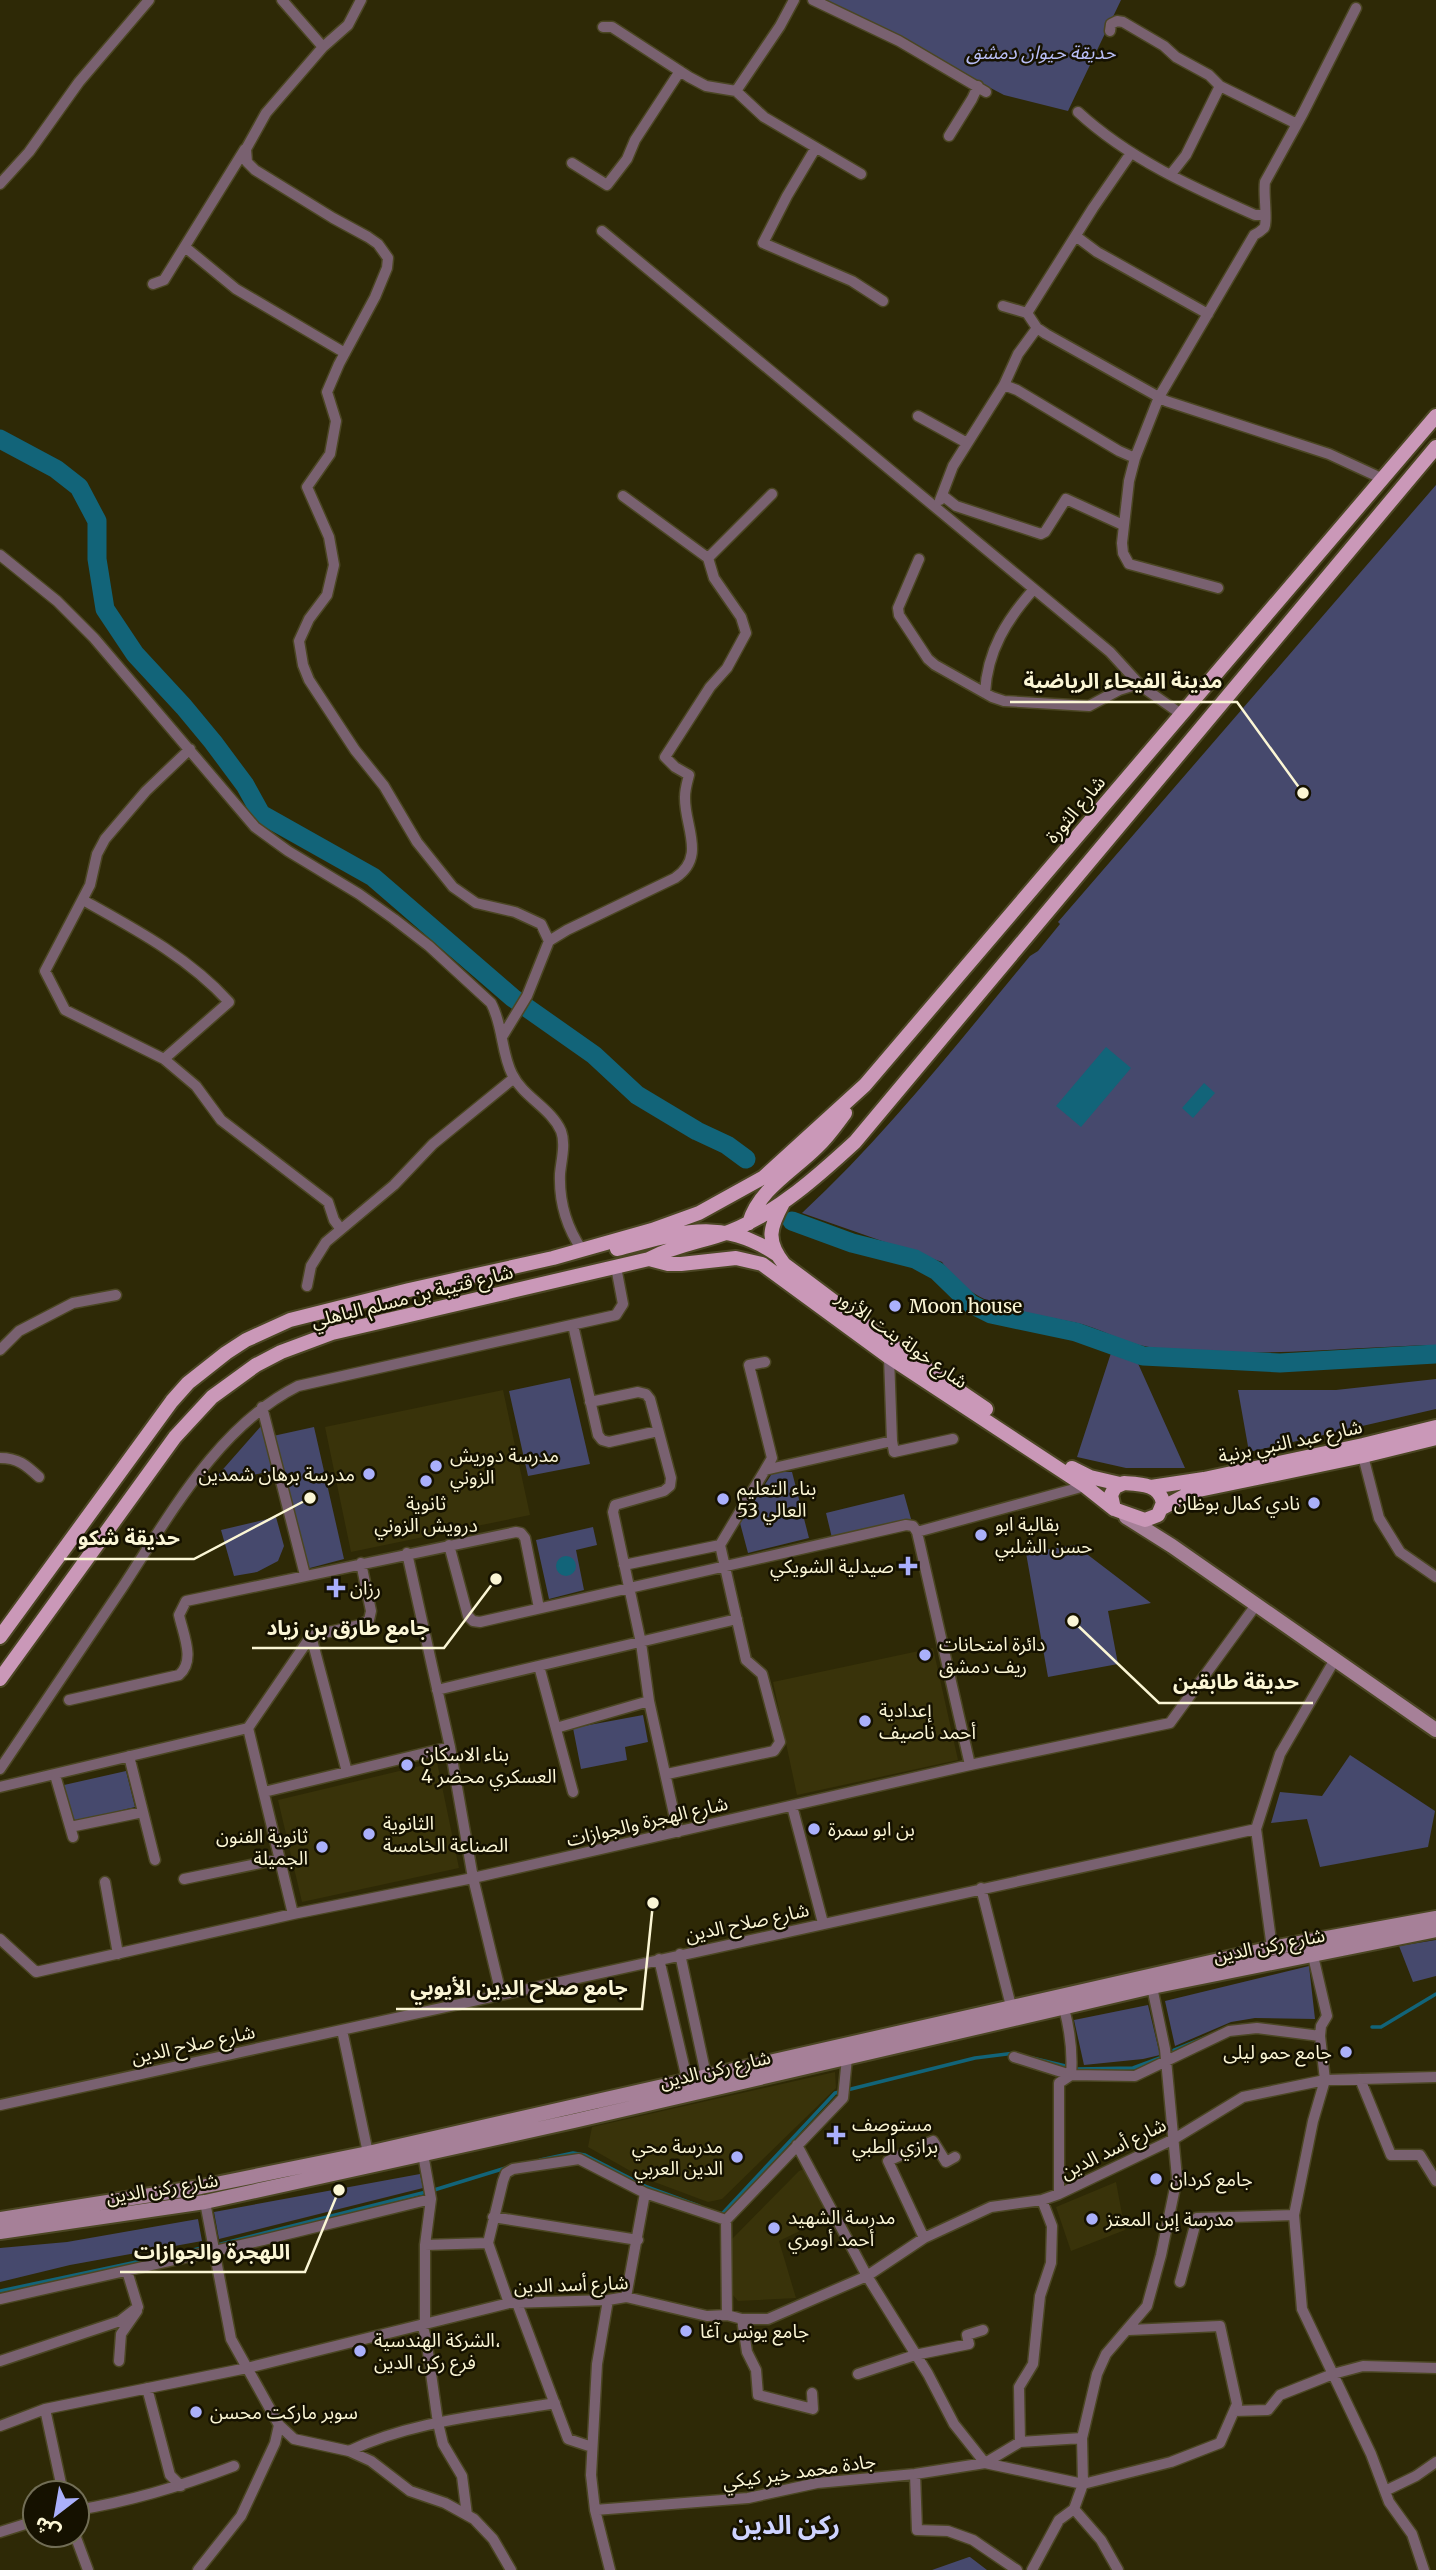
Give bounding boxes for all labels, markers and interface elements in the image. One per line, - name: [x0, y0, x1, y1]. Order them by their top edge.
- park label: حديقة حيوان دمشق: [966, 40, 1116, 65]
- callout: مدينة الفيحاء الرياضية: [1010, 660, 1237, 702]
- text: مدينة الفيحاء الرياضية: [1023, 667, 1223, 694]
- street label: شارع الثورة: [1040, 770, 1112, 849]
- street label: شارع قتيبة بن مسلم الباهلي: [309, 1259, 516, 1336]
- street label: شارع خولة بنت الأزور: [830, 1284, 972, 1395]
- place label: Moon house: [909, 1294, 1022, 1318]
- marker: Moon house: [887, 1298, 903, 1314]
- street label: شارع عبد النبي برنية: [1216, 1414, 1365, 1471]
- place label: مدرسة دوريش الزوني: [450, 1443, 559, 1492]
- marker: مدرسة دوريش الزوني: [428, 1458, 444, 1474]
- place label: مدرسة برهان شمدين: [199, 1462, 355, 1486]
- marker: مدرسة برهان شمدين: [361, 1466, 377, 1482]
- marker: ثانوية درويش الزوني: [418, 1473, 434, 1489]
- place label: بناء التعليم العالي 53: [737, 1476, 816, 1525]
- place label: ثانوية درويش الزوني: [374, 1491, 478, 1540]
- marker: بناء التعليم العالي 53: [715, 1491, 731, 1507]
- place label: نادي كمال بوظان: [1174, 1491, 1300, 1518]
- marker: نادي كمال بوظان: [1306, 1495, 1322, 1511]
- place label: بقالية ابو حسن الشلبي: [995, 1512, 1093, 1561]
- callout: حديقة شكو: [64, 1517, 194, 1559]
- text: حديقة شكو: [78, 1524, 180, 1551]
- marker: بقالية ابو حسن الشلبي: [973, 1527, 989, 1543]
- place label: صيدلية الشويكي: [770, 1554, 894, 1581]
- marker: صيدلية الشويكي: [900, 1558, 916, 1574]
- place label: رزان: [350, 1576, 381, 1600]
- marker: رزان: [328, 1580, 344, 1596]
- callout: جامع طارق بن زياد: [252, 1606, 444, 1648]
- text: جامع طارق بن زياد: [266, 1614, 430, 1643]
- place label: دائرة امتحانات ريف دمشق: [939, 1632, 1045, 1678]
- marker: دائرة امتحانات ريف دمشق: [917, 1647, 933, 1663]
- callout: حديقة طابقين: [1159, 1661, 1313, 1703]
- text: حديقة طابقين: [1173, 1668, 1299, 1695]
- place label: إعدادية أحمد ناصيف: [879, 1698, 976, 1744]
- marker: إعدادية أحمد ناصيف: [857, 1713, 873, 1729]
- place label: بناء الاسكان العسكري محضر 4: [421, 1742, 557, 1791]
- marker: بناء الاسكان العسكري محضر 4: [399, 1757, 415, 1773]
- street label: شارع الهجرة والجوازات: [564, 1791, 731, 1853]
- place label: الثانوية الصناعة الخامسة: [383, 1811, 508, 1857]
- place label: بن ابو سمرة: [828, 1817, 915, 1841]
- marker: بن ابو سمرة: [806, 1821, 822, 1837]
- place label: ثانوية الفنون الجميلة: [216, 1824, 308, 1870]
- marker: الثانوية الصناعة الخامسة: [361, 1826, 377, 1842]
- marker: ثانوية الفنون الجميلة: [314, 1839, 330, 1855]
- street label: شارع صلاح الدين: [683, 1897, 811, 1949]
- street label: شارع ركن الدين: [1211, 1922, 1327, 1970]
- callout: جامع صلاح الدين الأيوبي: [396, 1967, 642, 2009]
- text: جامع صلاح الدين الأيوبي: [410, 1974, 628, 2005]
- street label: شارع صلاح الدين: [129, 2019, 257, 2071]
- place label: جامع حمو ليلى: [1223, 2040, 1332, 2067]
- marker: جامع حمو ليلى: [1338, 2044, 1354, 2060]
- street label: شارع ركن الدين: [657, 2045, 773, 2095]
- place label: مستوصف برازي الطبي: [852, 2112, 938, 2161]
- street label: شارع أسد الدين: [1056, 2112, 1171, 2186]
- marker: مستوصف برازي الطبي: [826, 2125, 846, 2145]
- place label: مدرسة محي الدين العربي: [632, 2134, 723, 2183]
- marker: مدرسة محي الدين العربي: [729, 2149, 745, 2165]
- street label: شارع ركن الدين: [104, 2167, 220, 2211]
- place label: جامع كردان: [1170, 2167, 1253, 2194]
- marker: جامع كردان: [1148, 2171, 1164, 2187]
- place label: مدرسة الشهيد أحمد أومري: [788, 2205, 896, 2254]
- place label: مدرسة إبن المعتز: [1105, 2207, 1234, 2232]
- marker: مدرسة إبن المعتز: [1084, 2211, 1100, 2227]
- marker: مدرسة الشهيد أحمد أومري: [766, 2220, 782, 2236]
- callout: اللهجرة والجوازات: [120, 2230, 305, 2272]
- text: اللهجرة والجوازات: [134, 2238, 290, 2265]
- street label: شارع أسد الدين: [513, 2270, 629, 2300]
- place label: جامع يونس آغا: [700, 2319, 809, 2346]
- marker: جامع يونس آغا: [678, 2323, 694, 2339]
- place label: الشركة الهندسية، فرع ركن الدين: [374, 2328, 501, 2376]
- marker: الشركة الهندسية، فرع ركن الدين: [352, 2343, 368, 2359]
- place label: سوبر ماركت محسن: [210, 2400, 358, 2424]
- marker: سوبر ماركت محسن: [188, 2404, 204, 2420]
- street label: جادة محمد خير كيكي: [721, 2448, 878, 2497]
- north arrow: [21, 2479, 91, 2549]
- district label: ركن الدين: [732, 2508, 840, 2541]
- text: ش: [30, 2512, 65, 2546]

